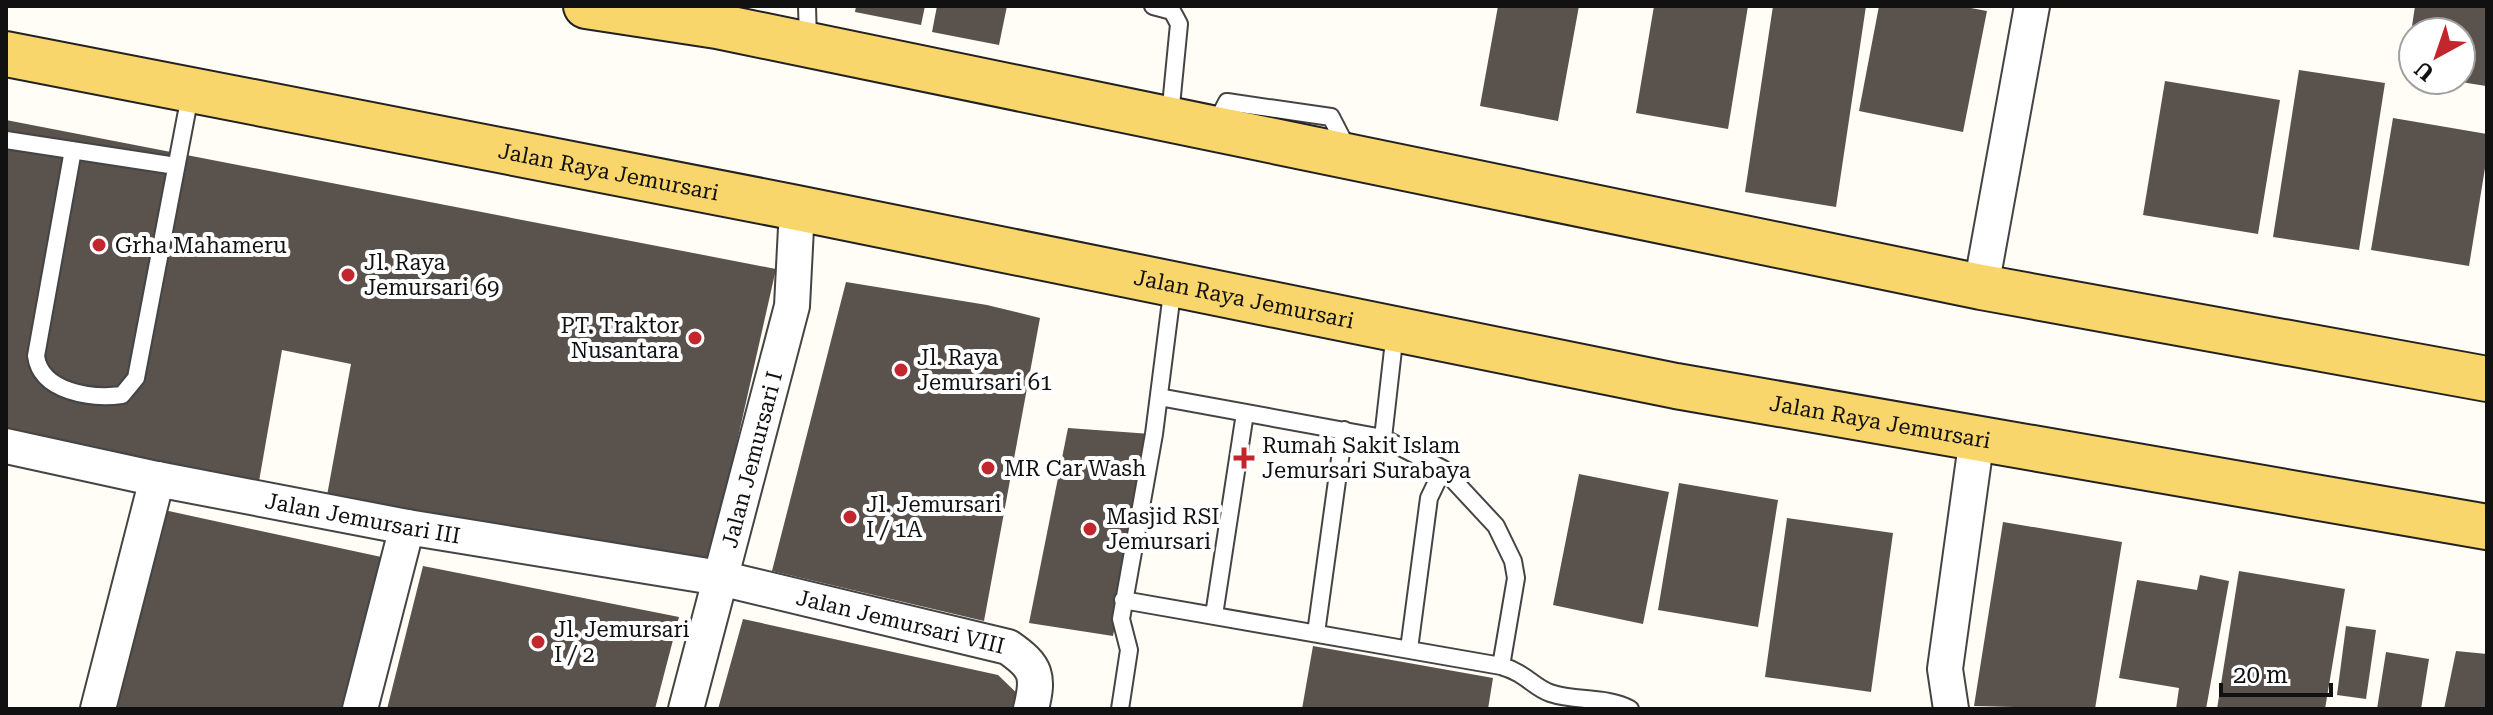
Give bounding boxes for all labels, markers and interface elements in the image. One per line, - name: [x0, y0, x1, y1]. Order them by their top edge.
- north arrow: [2397, 16, 2477, 96]
- text: U: [2410, 56, 2439, 86]
- street label: Jalan Raya Jemursari: [496, 138, 721, 206]
- place label: Grha Mahameru: [115, 233, 287, 258]
- marker: Grha Mahameru: [90, 236, 108, 254]
- place label: Jl. Raya Jemursari 69: [364, 250, 499, 300]
- street label: Jalan Raya Jemursari: [1132, 265, 1356, 334]
- marker: Jl. Raya Jemursari 69: [339, 266, 357, 284]
- place label: PT. Traktor Nusantara: [560, 313, 679, 363]
- marker: PT. Traktor Nusantara: [686, 329, 704, 347]
- place label: Jl. Raya Jemursari 61: [917, 345, 1052, 395]
- marker: Jl. Raya Jemursari 61: [892, 361, 910, 379]
- street label: Jalan Jemursari I: [717, 369, 787, 551]
- street label: Jalan Raya Jemursari: [1768, 390, 1993, 454]
- place label: Rumah Sakit Islam Jemursari Surabaya: [1262, 433, 1471, 483]
- marker: Rumah Sakit Islam Jemursari Surabaya: [1233, 447, 1255, 469]
- place label: MR Car Wash: [1004, 456, 1146, 481]
- marker: MR Car Wash: [979, 459, 997, 477]
- street label: Jalan Jemursari III: [263, 488, 462, 548]
- place label: Jl. Jemursari I / 1A: [866, 492, 1002, 542]
- place label: Masjid RSI Jemursari: [1106, 504, 1220, 554]
- marker: Jl. Jemursari I / 1A: [841, 508, 859, 526]
- marker: Masjid RSI Jemursari: [1081, 520, 1099, 538]
- street label: Jalan Jemursari VIII: [794, 585, 1007, 659]
- place label: Jl. Jemursari I / 2: [554, 617, 690, 667]
- marker: Jl. Jemursari I / 2: [529, 633, 547, 651]
- scale bar: [2221, 647, 2331, 697]
- text: 20 m: [2233, 661, 2288, 689]

